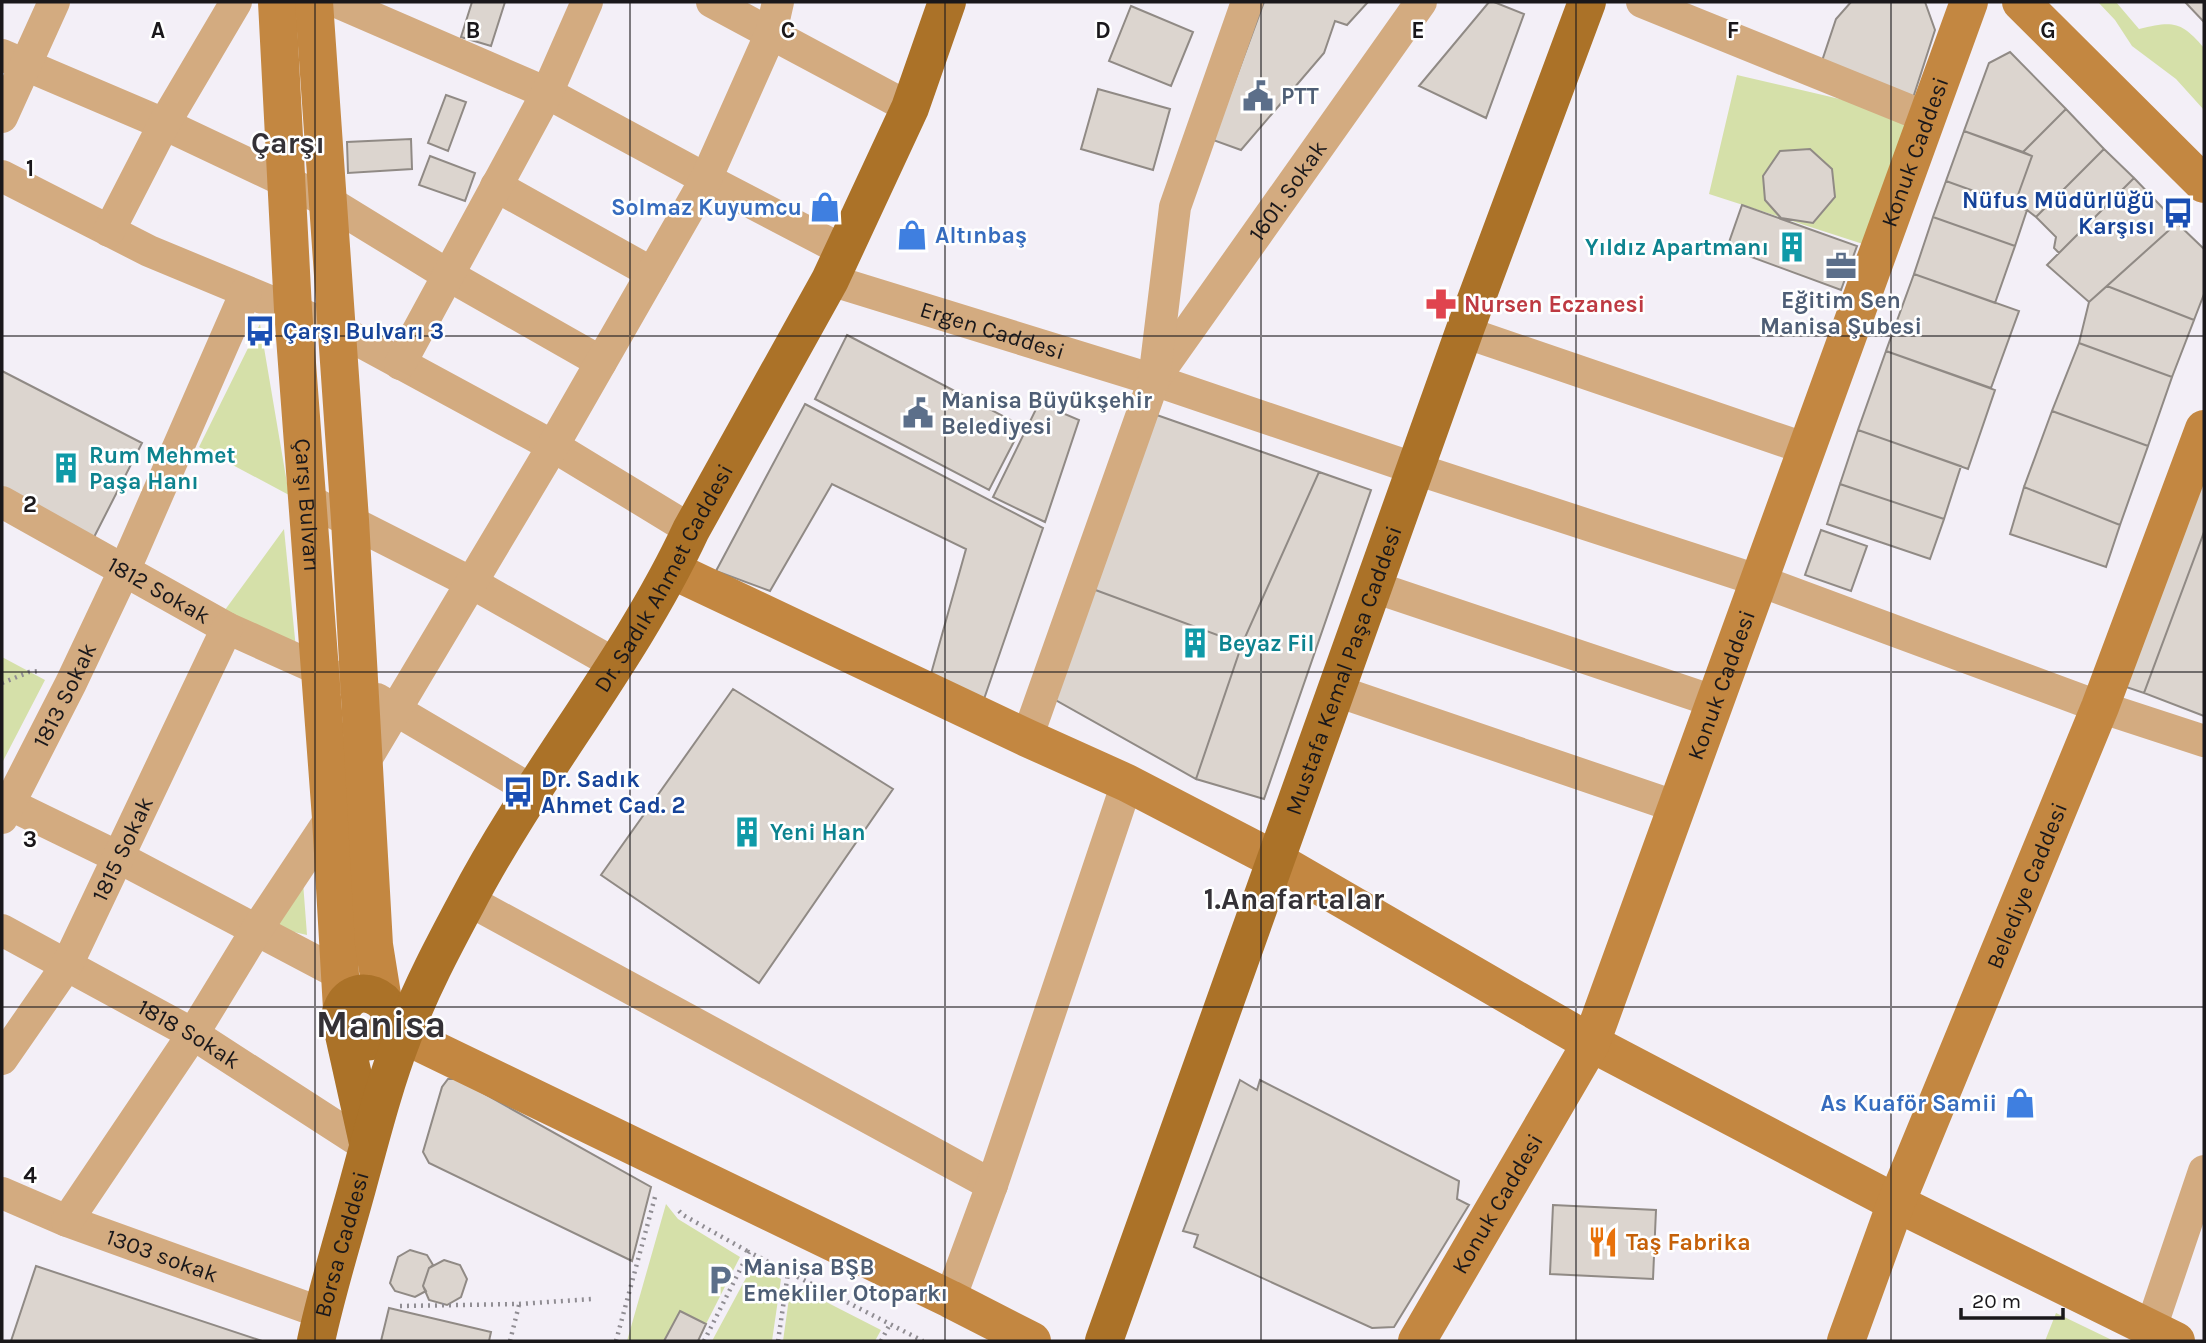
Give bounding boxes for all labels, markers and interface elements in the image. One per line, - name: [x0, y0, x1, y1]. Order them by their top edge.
- text: A: [151, 17, 165, 44]
- text: B: [466, 17, 480, 44]
- text: C: [781, 17, 795, 44]
- text: D: [1095, 17, 1111, 44]
- text: E: [1411, 17, 1425, 44]
- text: F: [1727, 17, 1739, 44]
- text: G: [2040, 17, 2056, 44]
- street label: Konuk Caddesi: [1875, 73, 1955, 231]
- public building icon: PTT: [1241, 79, 1275, 113]
- place label: PTT: [1281, 83, 1320, 110]
- district label: Çarşı: [251, 125, 325, 161]
- street label: 1601. Sokak: [1243, 135, 1333, 246]
- text: 1: [26, 155, 34, 182]
- place label: Nüfus Müdürlüğü Karşısı: [1962, 187, 2155, 240]
- shop icon: Solmaz Kuyumcu: [808, 190, 842, 224]
- place label: Solmaz Kuyumcu: [611, 194, 802, 221]
- bus stop icon: Nüfus Müdürlüğü Karşısı: [2161, 196, 2195, 230]
- shop icon: Altınbaş: [895, 218, 929, 252]
- place label: Altınbaş: [935, 222, 1027, 249]
- building icon: Yıldız Apartmanı: [1775, 230, 1809, 264]
- place label: Yıldız Apartmanı: [1585, 234, 1769, 261]
- office icon: Eğitim Sen Manisa Şubesi: [1824, 249, 1858, 283]
- pharmacy icon: Nursen Eczanesi: [1424, 287, 1458, 321]
- place label: Eğitim Sen Manisa Şubesi: [1760, 287, 1922, 340]
- place label: Nursen Eczanesi: [1464, 291, 1645, 318]
- street label: Ergen Caddesi: [917, 296, 1068, 366]
- bus stop icon: Çarşı Bulvarı 3: [243, 314, 277, 348]
- place label: Çarşı Bulvarı 3: [283, 318, 444, 345]
- place label: Manisa Büyükşehir Belediyesi: [941, 387, 1152, 440]
- public building icon: Manisa Büyükşehir Belediyesi: [901, 396, 935, 430]
- street label: Çarşı Bulvarı: [289, 437, 326, 573]
- place label: Rum Mehmet Paşa Hanı: [89, 442, 236, 495]
- building icon: Rum Mehmet Paşa Hanı: [49, 451, 83, 485]
- street label: Dr. Sadık Ahmet Caddesi: [588, 459, 739, 697]
- text: 2: [23, 491, 37, 518]
- street label: Mustafa Kemal Paşa Caddesi: [1280, 522, 1408, 819]
- street label: 1812 Sokak: [103, 551, 215, 630]
- street label: Konuk Caddesi: [1682, 606, 1761, 764]
- building icon: Beyaz Fil: [1178, 626, 1212, 660]
- place label: Beyaz Fil: [1218, 630, 1314, 657]
- street label: 1813 Sokak: [27, 638, 102, 752]
- place label: Dr. Sadık Ahmet Cad. 2: [541, 766, 685, 819]
- bus stop icon: Dr. Sadık Ahmet Cad. 2: [501, 775, 535, 809]
- street label: 1815 Sokak: [86, 792, 159, 906]
- street label: Belediye Caddesi: [1981, 798, 2073, 973]
- building icon: Yeni Han: [730, 815, 764, 849]
- place label: Yeni Han: [770, 819, 866, 846]
- text: 3: [23, 826, 37, 853]
- district label: 1.Anafartalar: [1204, 881, 1384, 917]
- street label: 1818 Sokak: [133, 994, 245, 1075]
- district label: Manisa: [316, 1003, 446, 1046]
- shop icon: As Kuaför Samii: [2003, 1086, 2037, 1120]
- place label: As Kuaför Samii: [1820, 1090, 1997, 1117]
- street label: Konuk Caddesi: [1446, 1129, 1549, 1279]
- text: 4: [23, 1162, 37, 1189]
- street label: Borsa Caddesi: [309, 1169, 375, 1320]
- street label: 1303 sokak: [102, 1223, 222, 1288]
- restaurant icon: Taş Fabrika: [1586, 1225, 1620, 1259]
- place label: Taş Fabrika: [1626, 1229, 1751, 1256]
- place label: Manisa BŞB Emekliler Otoparkı: [743, 1254, 948, 1307]
- parking icon: Manisa BŞB Emekliler Otoparkı: [703, 1263, 737, 1297]
- scale bar: [1961, 1276, 2062, 1320]
- text: 20 m: [1972, 1289, 2021, 1313]

